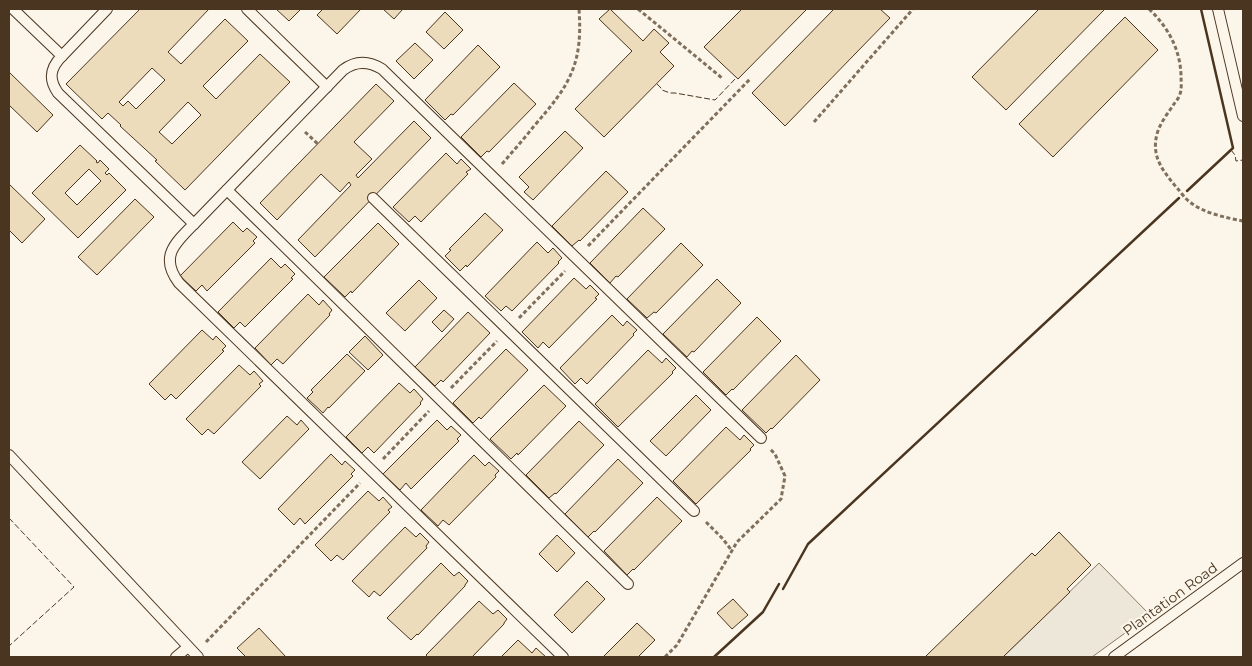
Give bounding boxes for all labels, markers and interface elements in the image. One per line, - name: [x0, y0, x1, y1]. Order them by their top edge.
- street label: Plantation Road: [1119, 558, 1221, 640]

